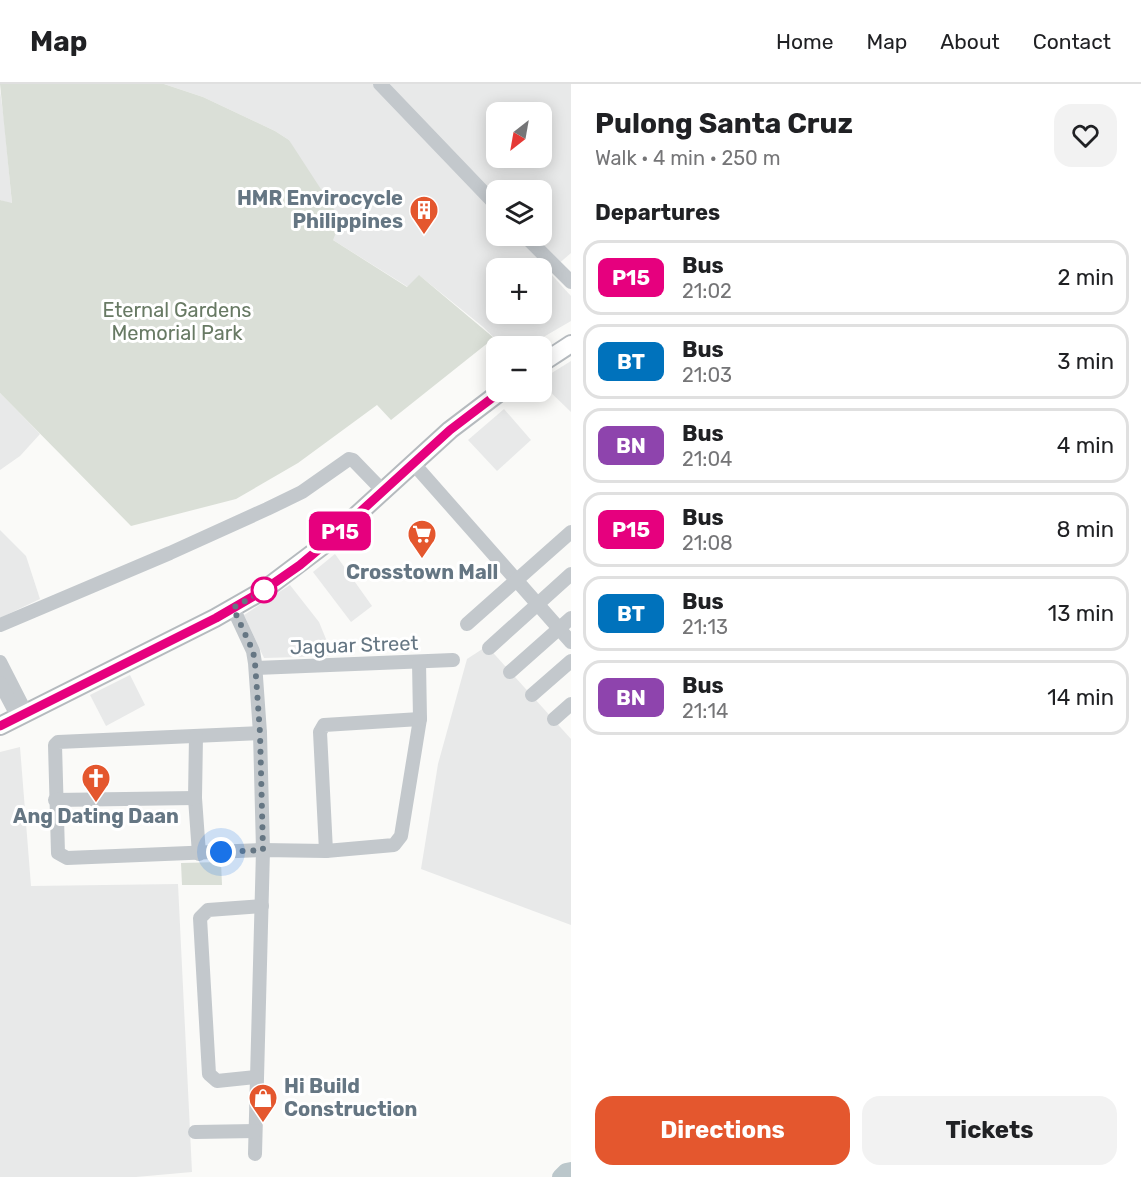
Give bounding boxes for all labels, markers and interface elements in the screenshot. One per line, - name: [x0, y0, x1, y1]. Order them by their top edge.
- text: Map: [30, 25, 87, 58]
- text: Home: [776, 29, 833, 54]
- text: Map: [866, 29, 907, 54]
- text: About: [940, 29, 1000, 54]
- text: Contact: [1033, 29, 1111, 54]
- north arrow: [486, 102, 552, 168]
- map controls: [486, 102, 552, 402]
- button: heart: [1054, 104, 1117, 167]
- text: Pulong Santa Cruz: [595, 107, 853, 140]
- text: Walk · 4 min · 250 m: [595, 146, 780, 170]
- button: layers: [486, 180, 552, 246]
- place label: HMR Envirocycle Philippines: [237, 186, 403, 233]
- building icon: HMR Envirocycle Philippines: [408, 194, 440, 236]
- text: Departures: [595, 199, 720, 226]
- text: Bus: [682, 252, 724, 279]
- button: +: [486, 258, 552, 324]
- text: 2 min: [1057, 264, 1114, 291]
- text: P15: [612, 265, 650, 290]
- text: 21:02: [682, 279, 732, 303]
- park label: Eternal Gardens Memorial Park: [103, 298, 251, 345]
- button: −: [486, 336, 552, 402]
- text: Bus: [682, 336, 724, 363]
- text: 3 min: [1057, 348, 1114, 375]
- text: BT: [617, 349, 645, 374]
- text: 21:03: [682, 363, 732, 387]
- text: Bus: [682, 420, 724, 447]
- text: 4 min: [1057, 432, 1114, 459]
- text: BN: [616, 433, 646, 458]
- text: 21:04: [682, 447, 733, 471]
- text: Bus: [682, 504, 724, 531]
- line badge: P15: [306, 512, 374, 550]
- text: 8 min: [1056, 516, 1114, 543]
- text: P15: [612, 517, 650, 542]
- supermarket icon: Crosstown Mall: [406, 518, 438, 560]
- text: P15: [321, 519, 359, 544]
- text: 21:08: [682, 531, 733, 555]
- place label: Crosstown Mall: [346, 560, 498, 584]
- unlabelled marker: [251, 577, 277, 603]
- text: Bus: [682, 588, 724, 615]
- text: 13 min: [1048, 600, 1114, 627]
- text: BT: [617, 601, 645, 626]
- text: 21:13: [682, 615, 728, 639]
- street label: Jaguar Street: [289, 631, 419, 659]
- text: Bus: [682, 672, 724, 699]
- text: 14 min: [1047, 684, 1114, 711]
- text: BN: [616, 685, 646, 710]
- text: 21:14: [682, 699, 728, 723]
- church icon: Ang Dating Daan: [80, 762, 112, 804]
- place label: Ang Dating Daan: [13, 804, 179, 828]
- your location: [206, 837, 236, 867]
- place label: Hi Build Construction: [284, 1074, 417, 1121]
- shop icon: Hi Build Construction: [247, 1082, 279, 1124]
- button: Directions: [595, 1096, 850, 1165]
- button: Tickets: [862, 1096, 1117, 1165]

